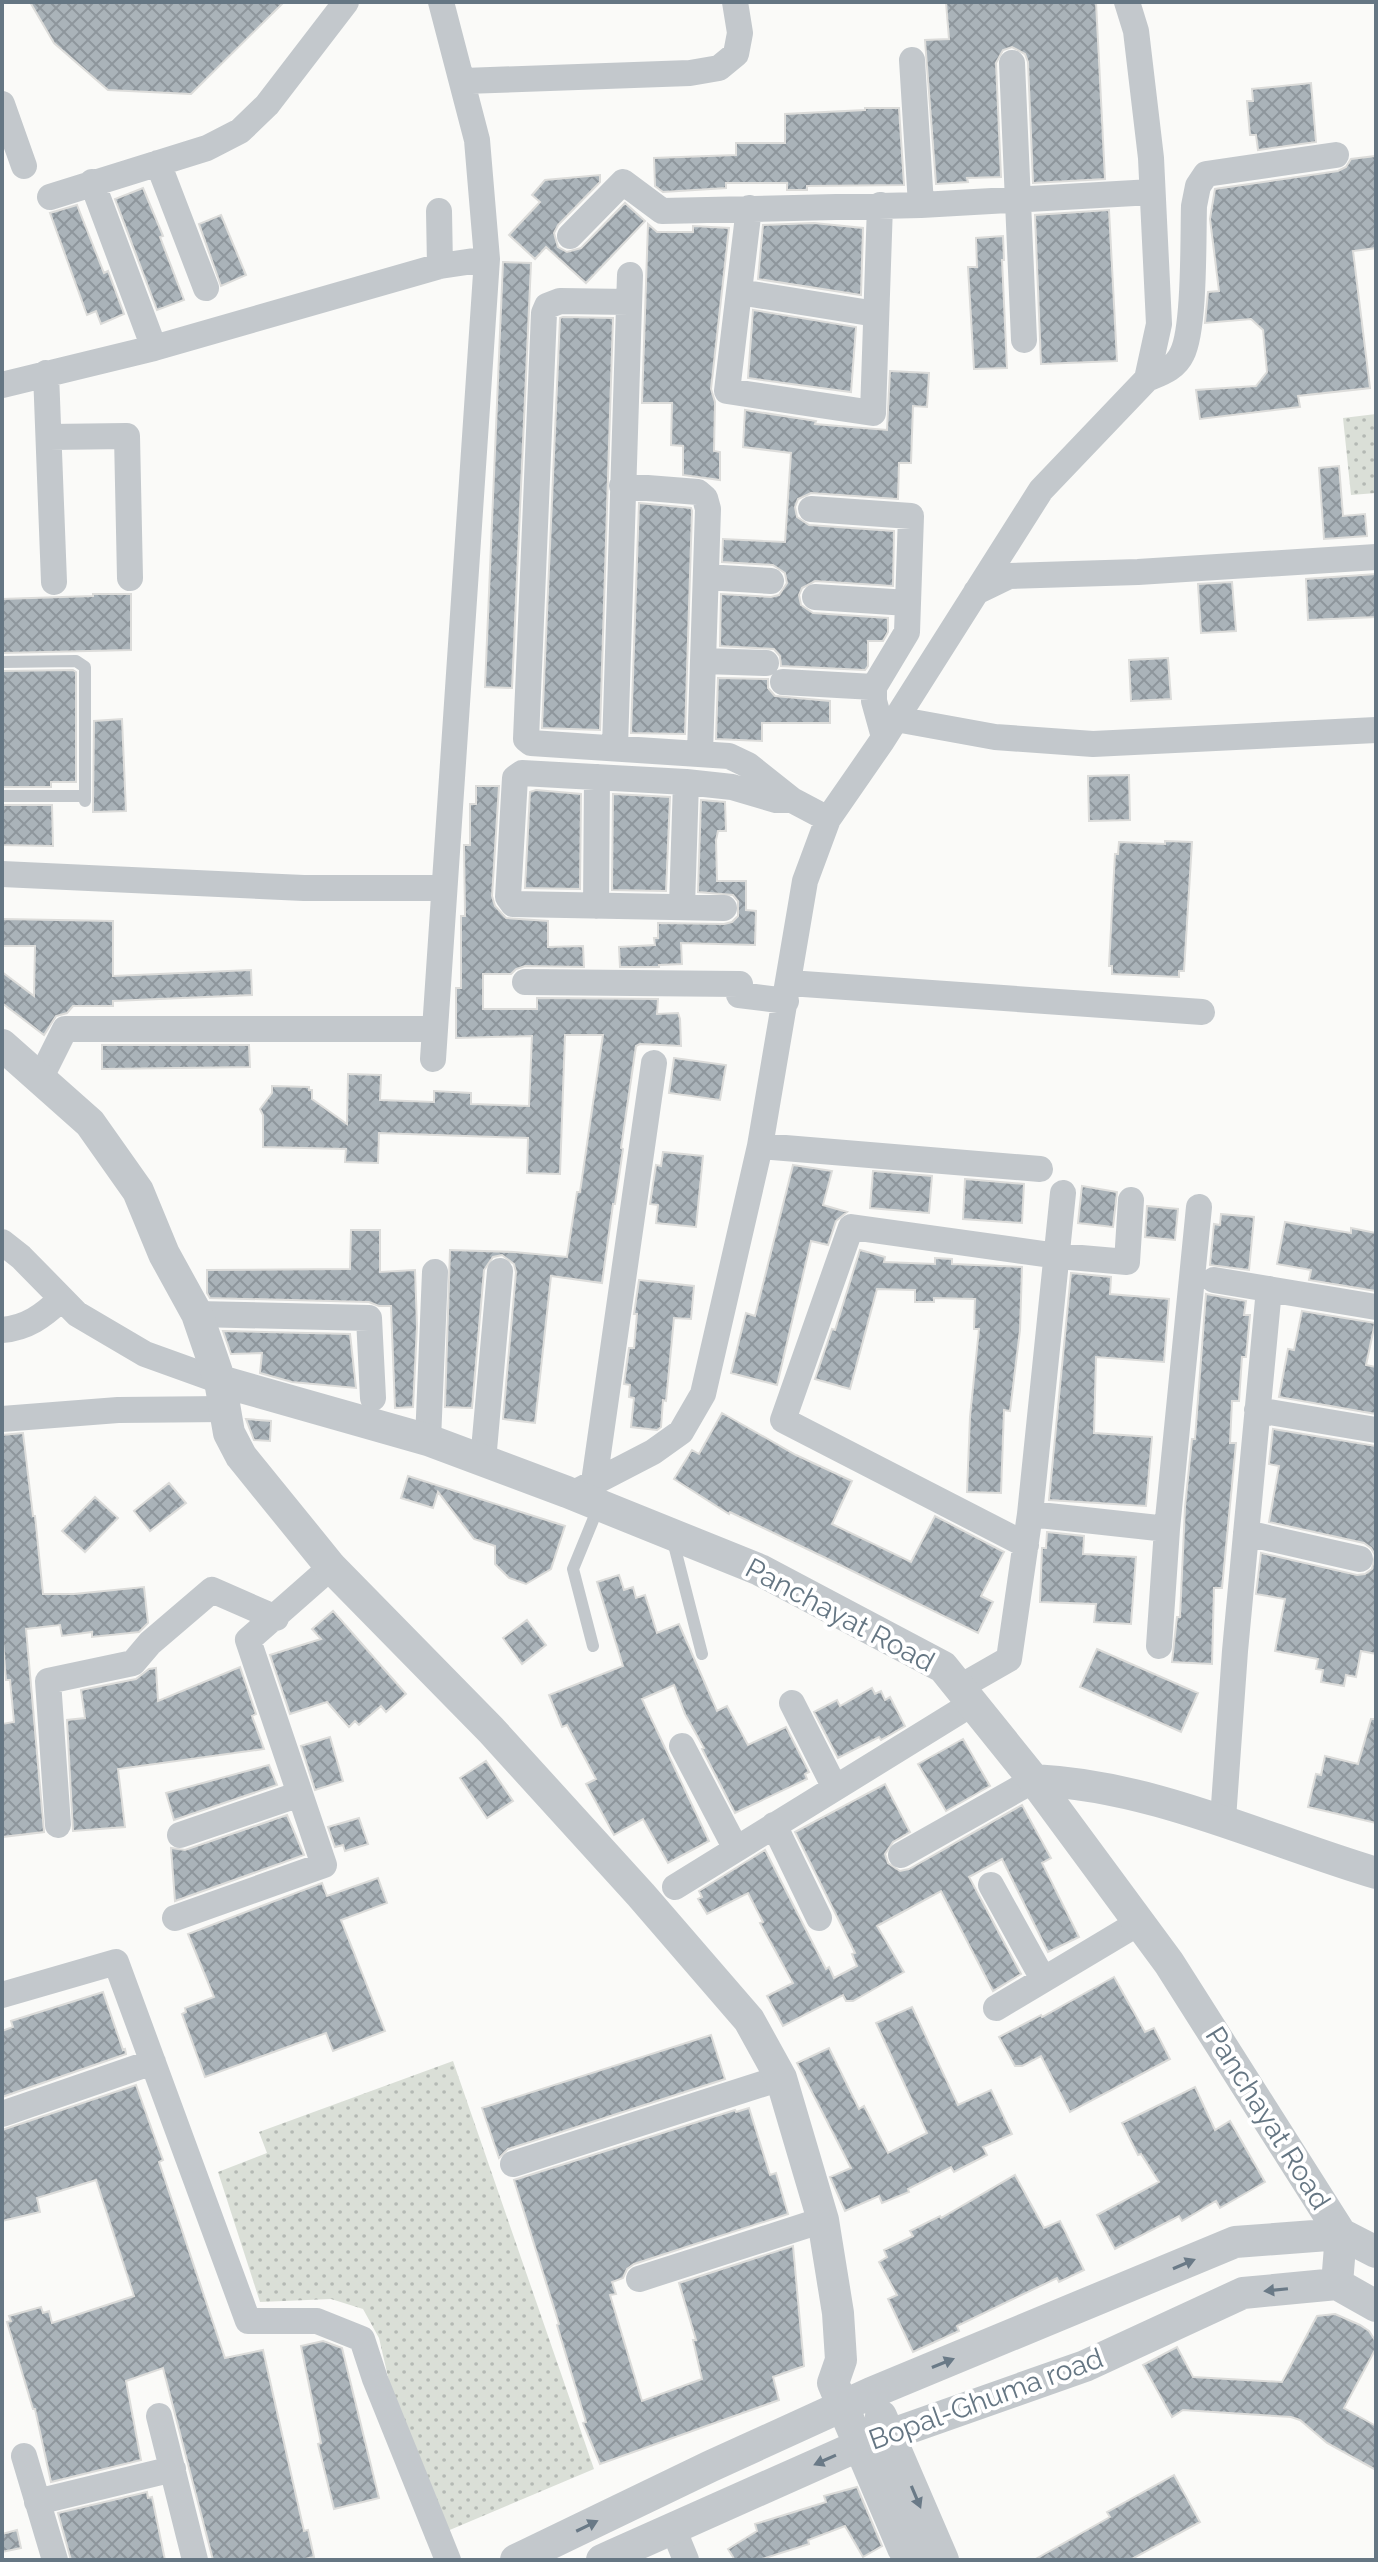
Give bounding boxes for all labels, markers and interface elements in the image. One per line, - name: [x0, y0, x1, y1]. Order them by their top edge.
- street label: Panchayat Road: [740, 1551, 940, 1679]
- street label: Panchayat Road: [1199, 2021, 1337, 2215]
- one-way arrow: [1172, 2257, 1195, 2270]
- one-way arrow: [1263, 2284, 1288, 2297]
- street label: Bopal-Ghuma road: [864, 2341, 1108, 2457]
- one-way arrow: [932, 2357, 955, 2370]
- one-way arrow: [813, 2454, 837, 2467]
- one-way arrow: [910, 2485, 923, 2509]
- one-way arrow: [575, 2519, 598, 2533]

